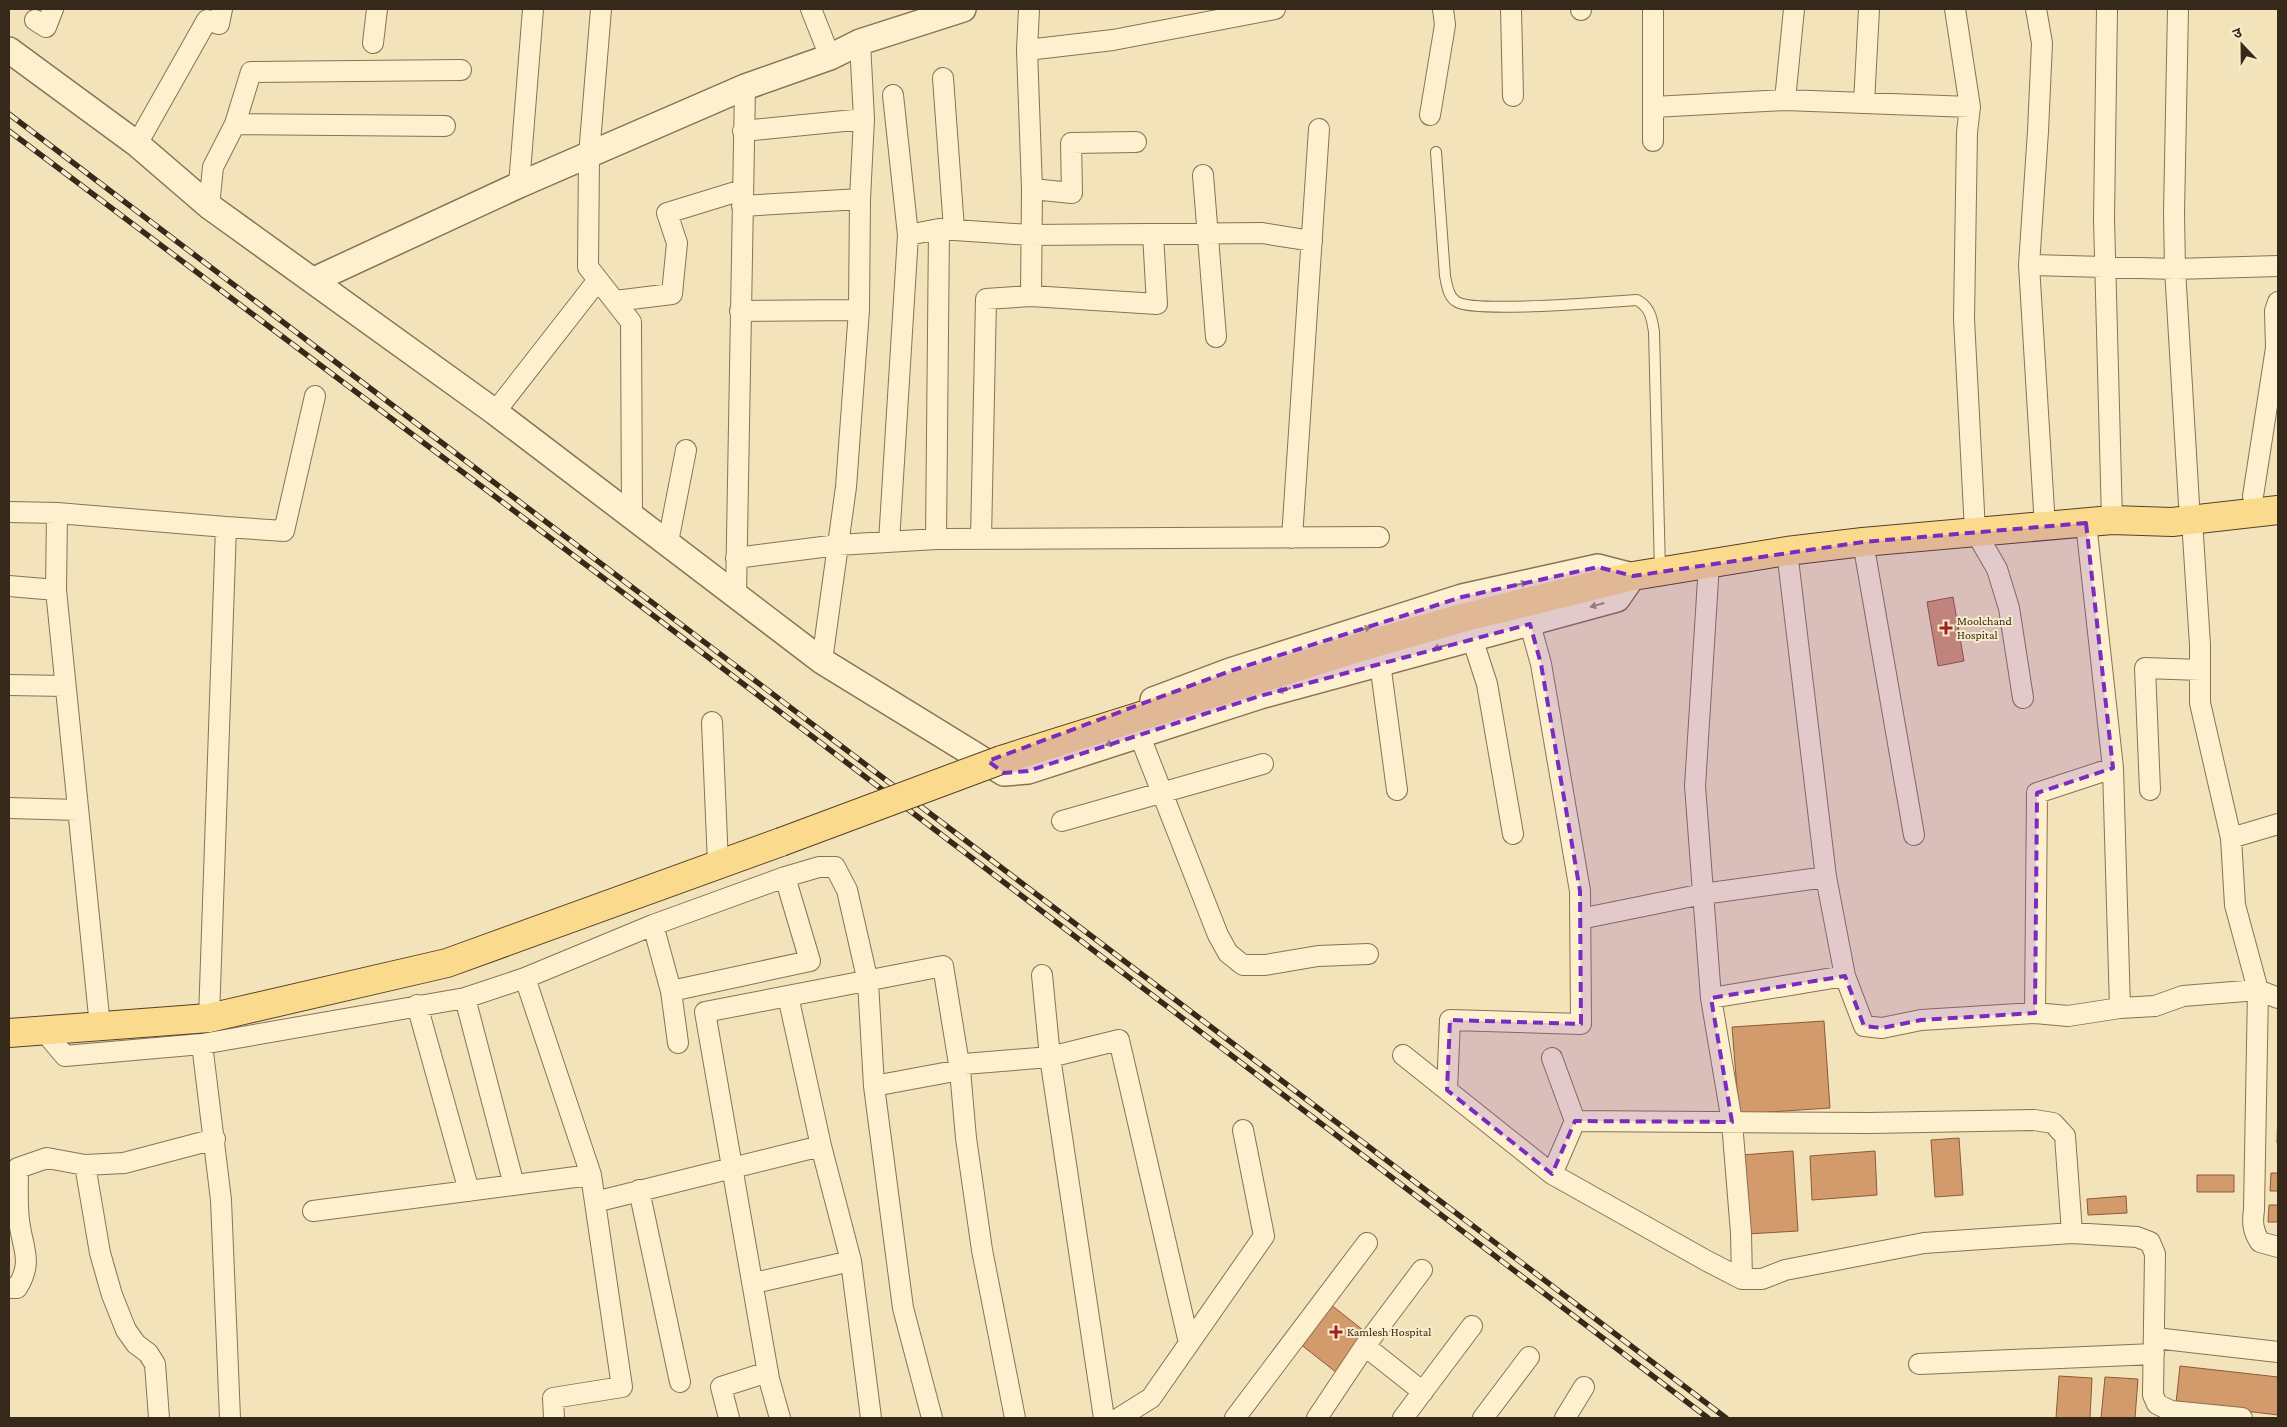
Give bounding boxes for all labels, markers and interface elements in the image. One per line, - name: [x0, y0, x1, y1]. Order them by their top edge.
- north arrow: [2217, 20, 2267, 70]
- text: उ: [2230, 24, 2245, 42]
- one-way arrow: [1513, 580, 1528, 588]
- one-way arrow: [1590, 601, 1605, 609]
- place label: Moolchand Hospital: [1957, 614, 2012, 642]
- marker: Moolchand Hospital: [1939, 621, 1953, 635]
- one-way arrow: [1357, 624, 1372, 632]
- one-way arrow: [1433, 643, 1448, 651]
- one-way arrow: [1276, 686, 1291, 694]
- one-way arrow: [1104, 740, 1119, 748]
- marker: Kamlesh Hospital: [1329, 1325, 1343, 1339]
- place label: Kamlesh Hospital: [1347, 1325, 1431, 1339]

